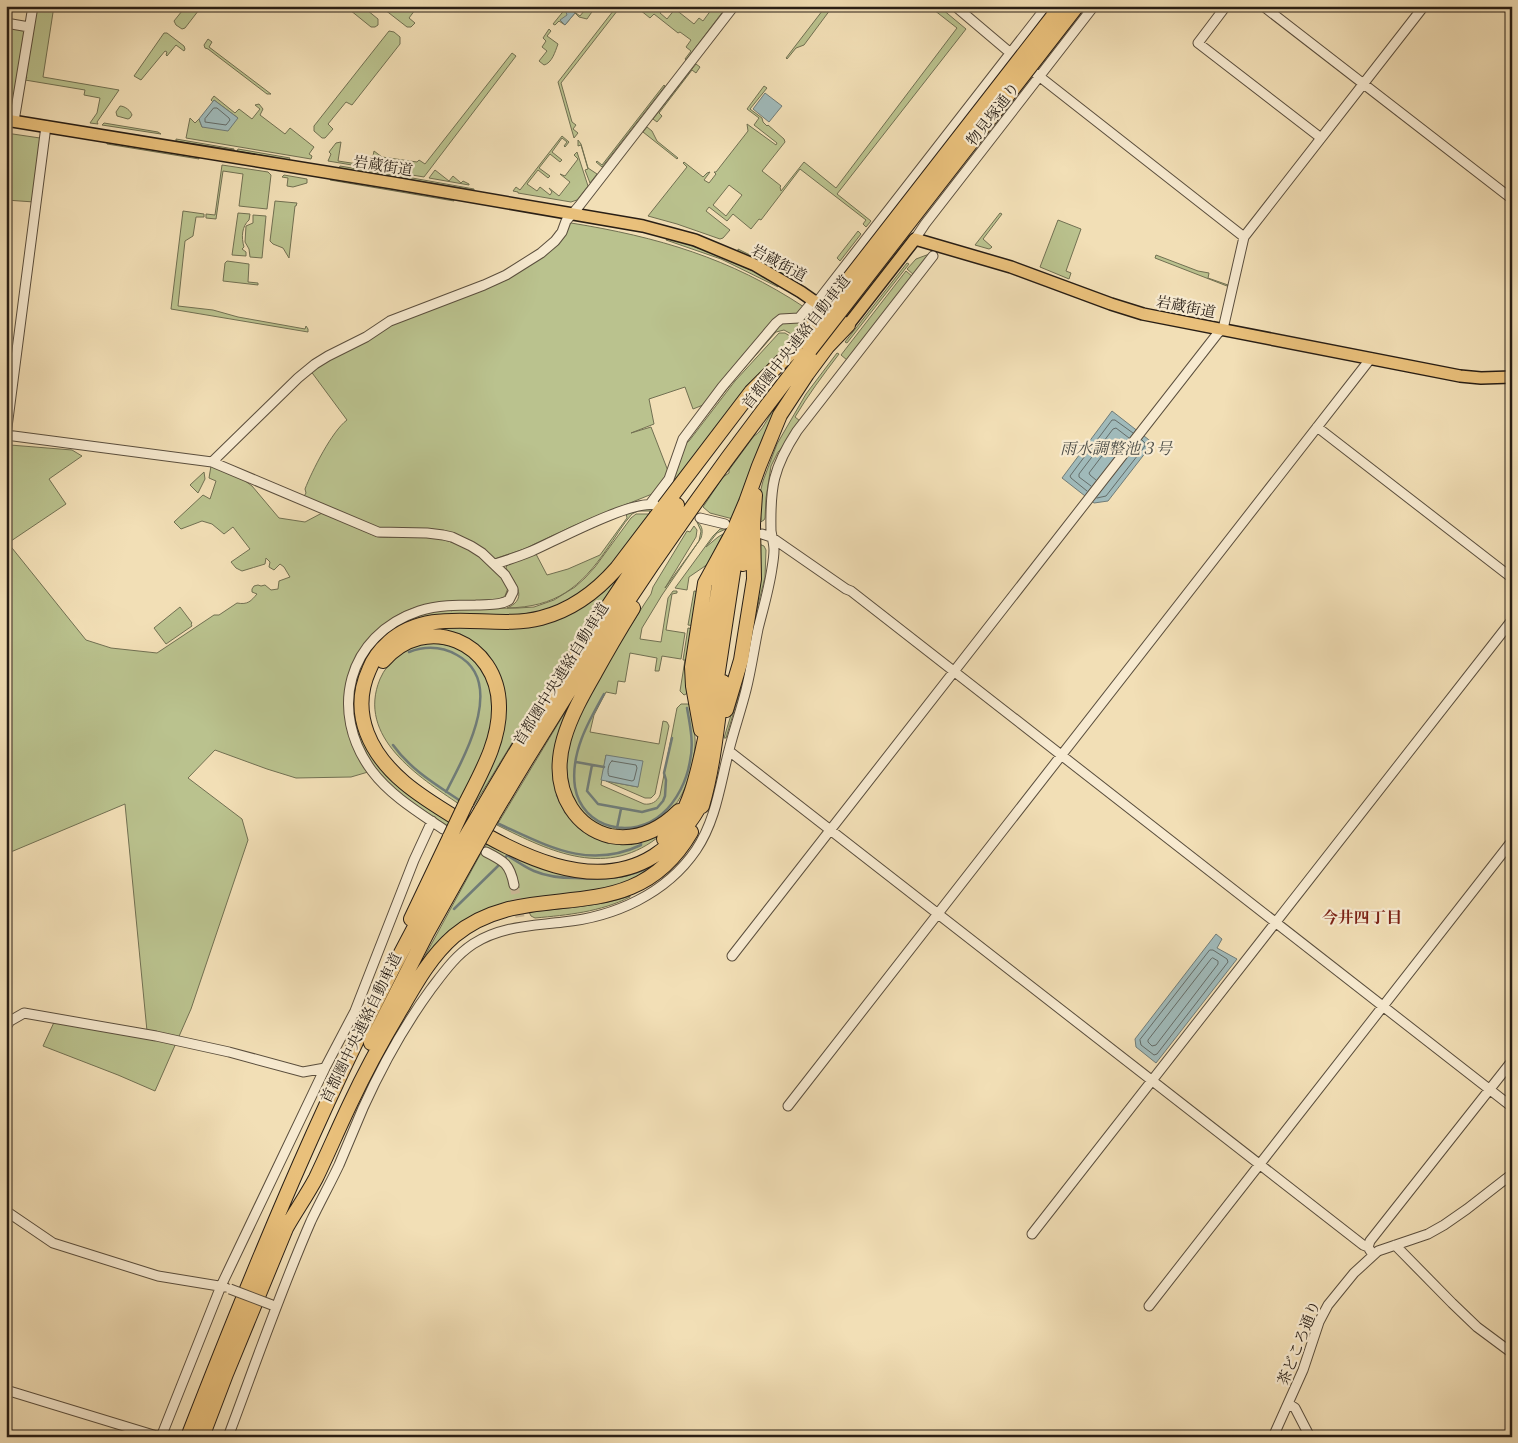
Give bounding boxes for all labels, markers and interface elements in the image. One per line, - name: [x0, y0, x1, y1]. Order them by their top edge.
- street label: 物見塚通り: [963, 79, 1023, 149]
- street label: 岩蔵街道: [352, 152, 414, 180]
- street label: 岩蔵街道: [748, 241, 810, 285]
- street label: 首都圏中央連絡自動車道: [738, 271, 854, 413]
- street label: 岩蔵街道: [1155, 292, 1217, 322]
- water label: 雨水調整池３号: [1060, 439, 1173, 458]
- street label: 首都圏中央連絡自動車道: [510, 599, 612, 749]
- district label: 今井四丁目: [1322, 908, 1402, 927]
- street label: 首都圏中央連絡自動車道: [317, 950, 405, 1106]
- street label: 茶どころ通り: [1274, 1298, 1324, 1388]

